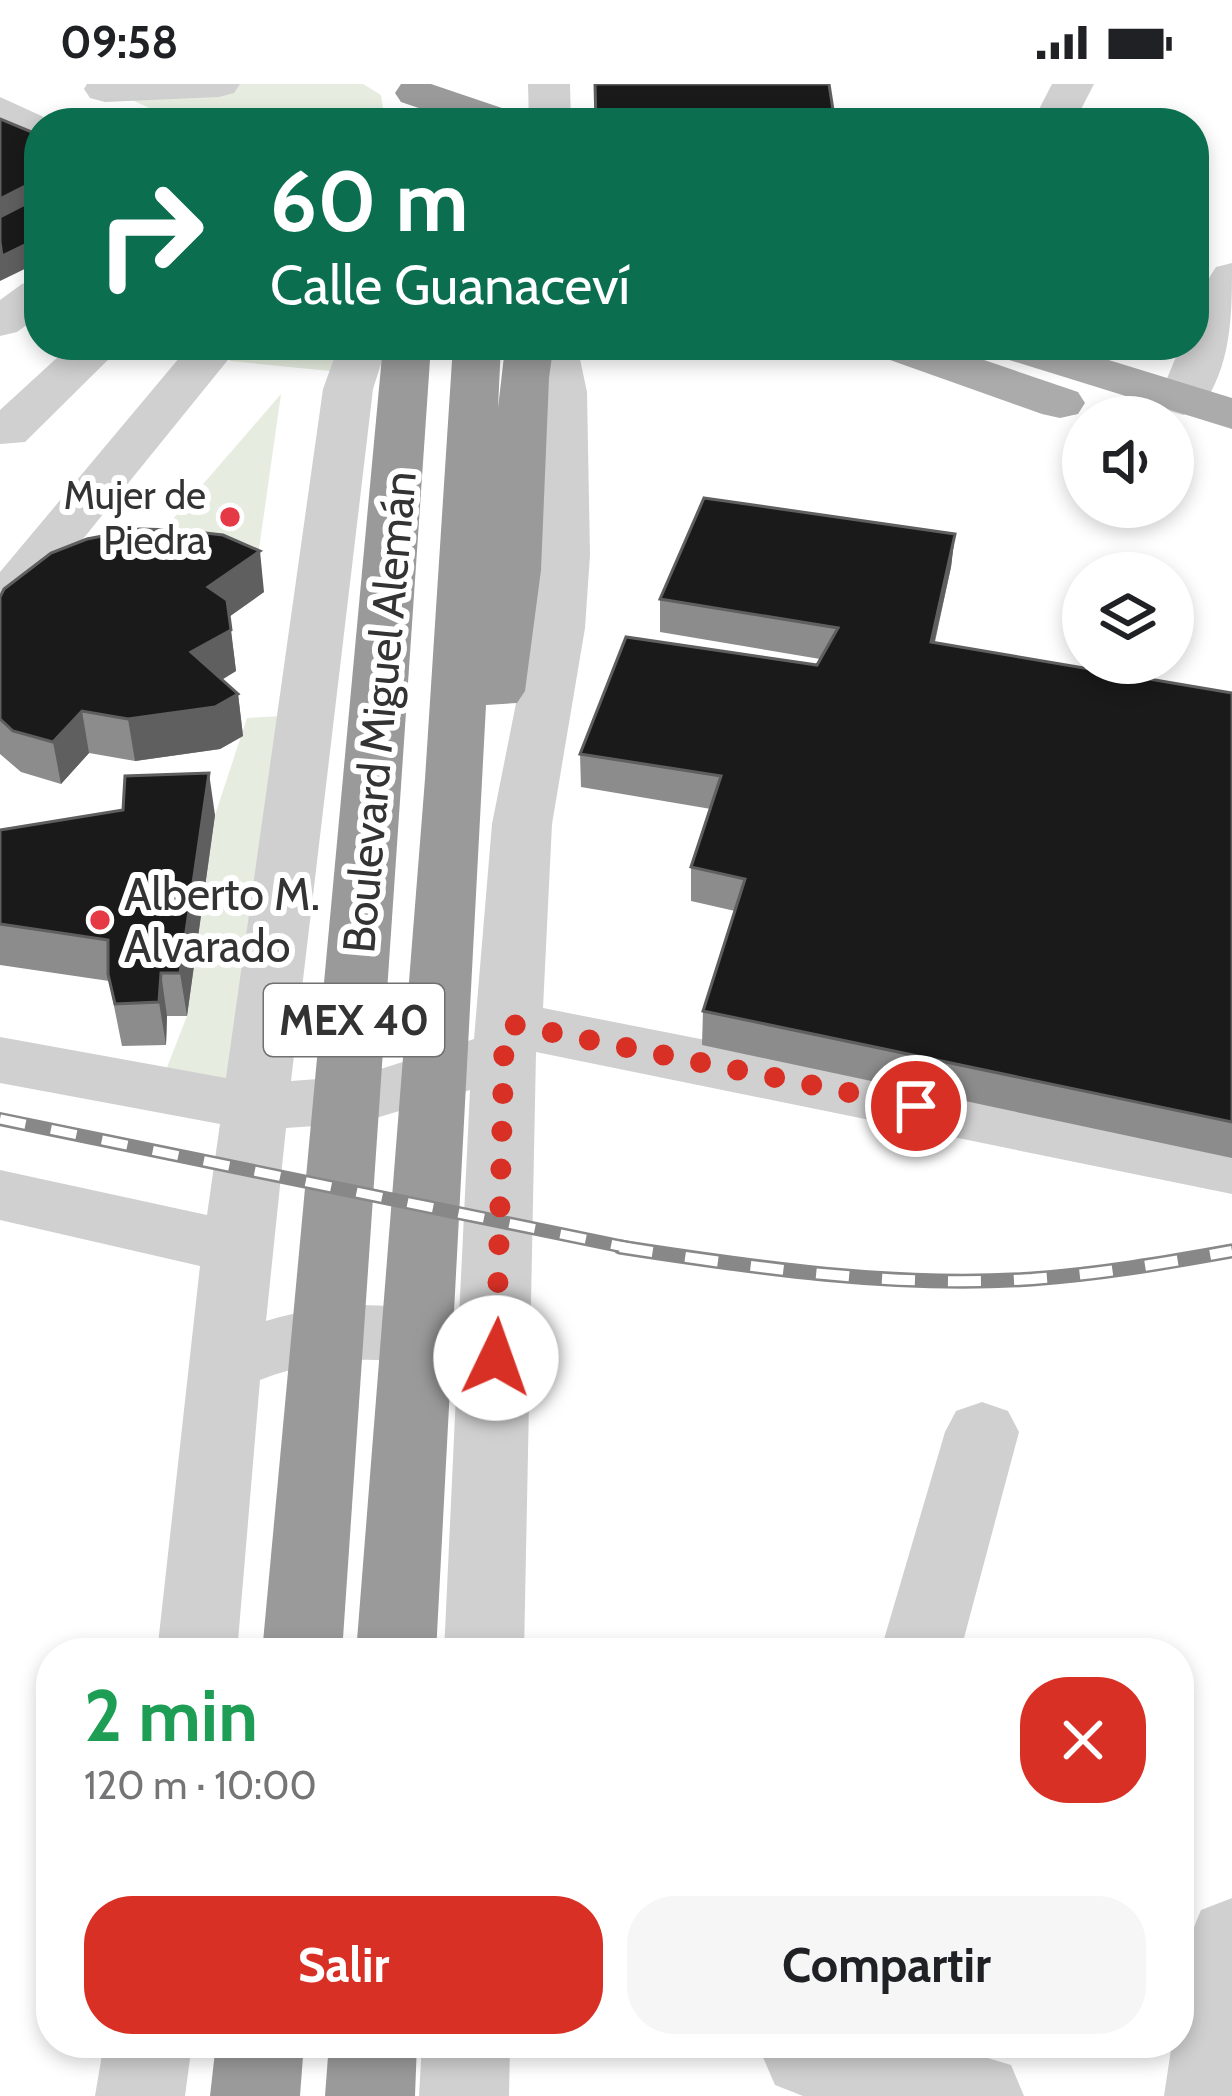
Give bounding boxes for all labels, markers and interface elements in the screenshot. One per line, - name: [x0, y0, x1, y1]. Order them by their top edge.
- text: 09:58: [60, 15, 178, 69]
- text: 60 m: [270, 150, 468, 252]
- icon: right: [72, 156, 228, 312]
- text: Calle Guanaceví: [270, 252, 630, 318]
- map controls: [1062, 396, 1194, 684]
- button: sound: [1062, 396, 1194, 528]
- street label: Boulevard Miguel Alemán: [331, 469, 427, 955]
- place label: Mujer de Piedra: [63, 471, 206, 564]
- marker: Mujer de Piedra: [217, 504, 243, 530]
- button: layers: [1062, 552, 1194, 684]
- place label: Alberto M. Alvarado: [124, 867, 320, 973]
- marker: Alberto M. Alvarado: [87, 907, 113, 933]
- road number: MEX 40: [264, 984, 444, 1056]
- pin: [865, 1055, 967, 1157]
- icon: arrive: [883, 1073, 949, 1139]
- position arrow: [433, 1295, 559, 1421]
- text: 2 min: [84, 1672, 258, 1759]
- button: close: [1020, 1677, 1146, 1803]
- text: 120 m · 10:00: [84, 1761, 317, 1809]
- button: Salir: [84, 1896, 603, 2034]
- button: Compartir: [627, 1896, 1146, 2034]

